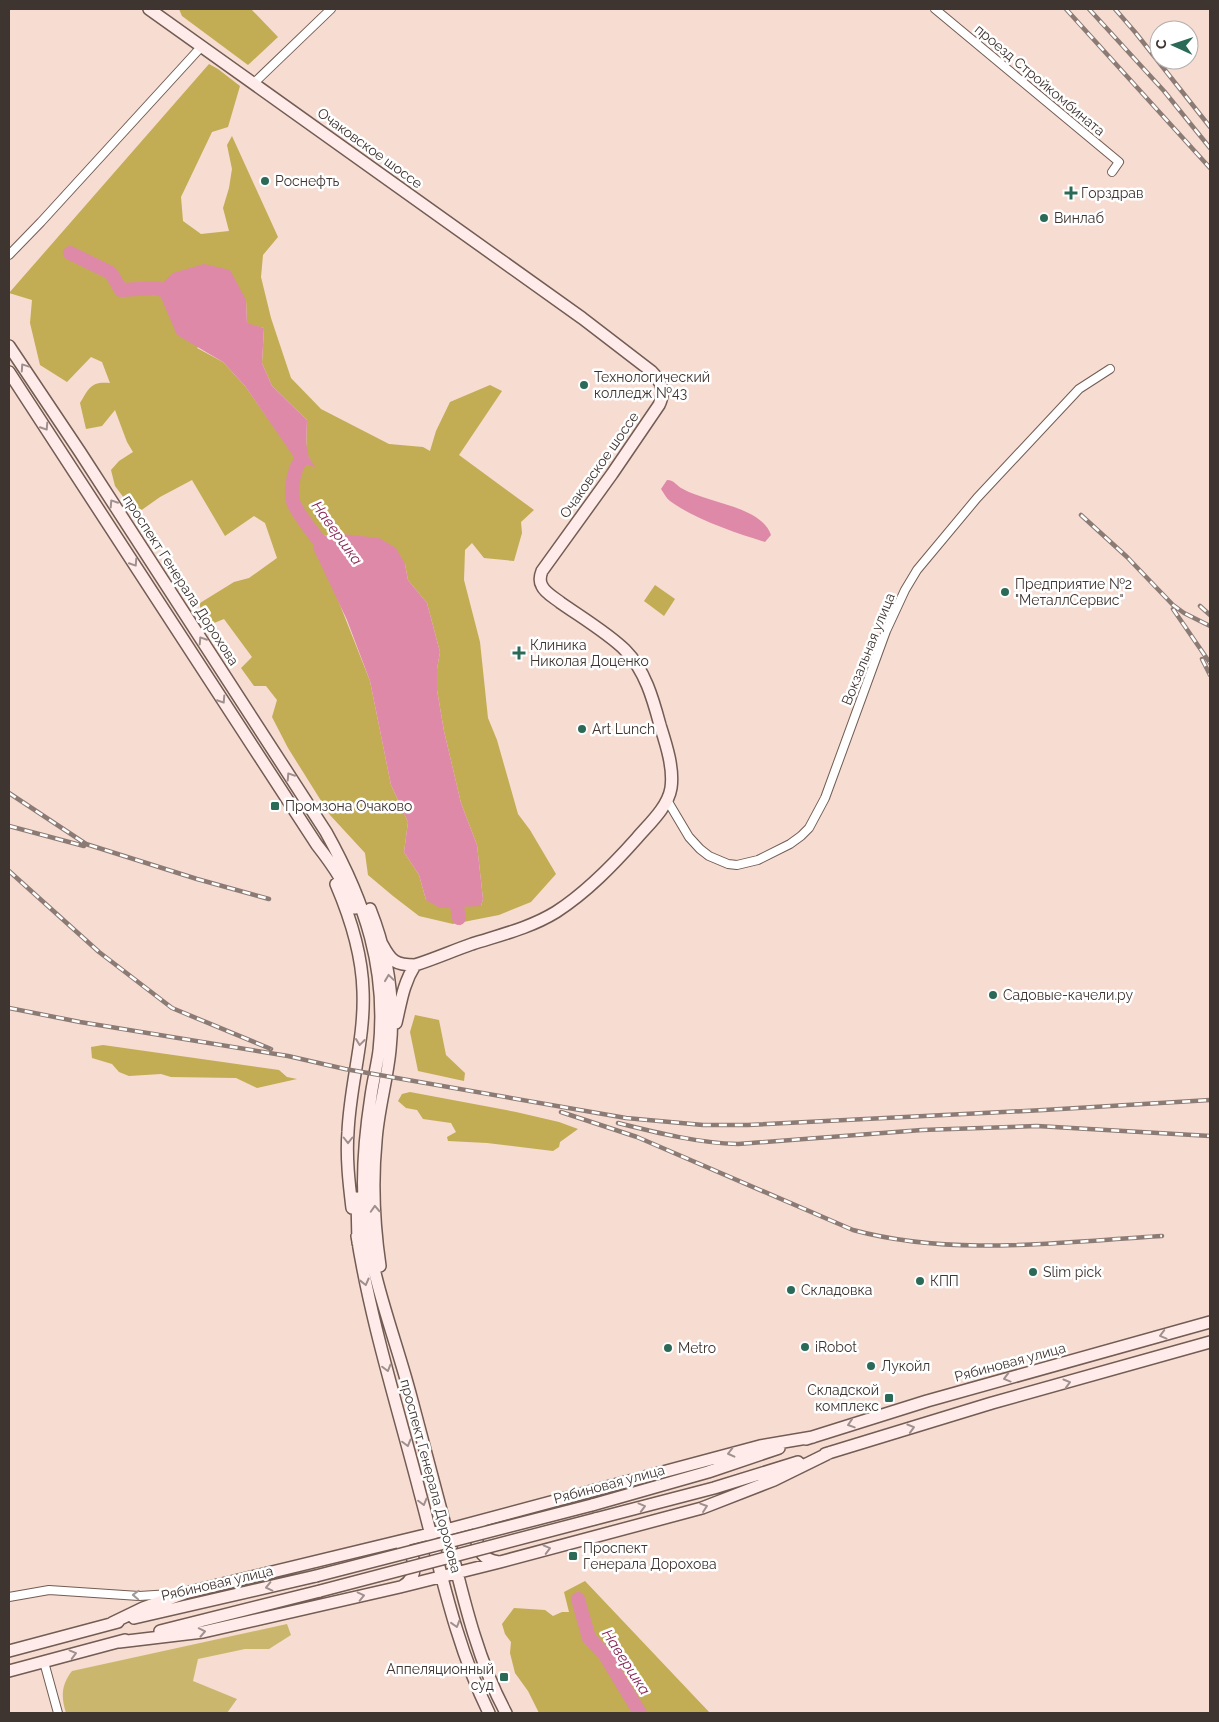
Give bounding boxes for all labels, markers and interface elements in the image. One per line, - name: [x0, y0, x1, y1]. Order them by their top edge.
- north arrow: [1149, 20, 1199, 70]
- street label: проезд Стройкомбината: [972, 21, 1108, 139]
- text: С: [1153, 39, 1169, 50]
- street label: Очаковское шоссе: [314, 105, 426, 191]
- place label: Роснефть: [275, 173, 340, 189]
- marker: Роснефть: [259, 175, 271, 187]
- place label: Горздрав: [1081, 185, 1143, 201]
- marker: Горздрав: [1065, 187, 1077, 199]
- place label: Винлаб: [1054, 210, 1104, 226]
- marker: Винлаб: [1038, 212, 1050, 224]
- one-way arrow: [21, 364, 30, 373]
- place label: Технологический колледж №43: [594, 369, 710, 401]
- marker: Технологический колледж №43: [578, 379, 590, 391]
- street label: Очаковское шоссе: [556, 409, 642, 521]
- one-way arrow: [39, 422, 49, 431]
- street label: проспект Генерала Дорохова: [120, 492, 242, 668]
- water label: Навершка: [308, 498, 366, 568]
- one-way arrow: [110, 500, 120, 509]
- one-way arrow: [128, 558, 137, 567]
- place label: Предприятие №2 "МеталлСервис": [1015, 576, 1132, 608]
- marker: Предприятие №2 "МеталлСервис": [999, 586, 1011, 598]
- street label: Вокзальная улица: [838, 591, 898, 707]
- one-way arrow: [198, 636, 208, 645]
- place label: Клиника Николая Доценко: [530, 637, 649, 669]
- marker: Клиника Николая Доценко: [512, 646, 526, 660]
- one-way arrow: [216, 694, 226, 703]
- place label: Art Lunch: [592, 721, 655, 737]
- marker: Art Lunch: [576, 723, 588, 735]
- one-way arrow: [287, 772, 296, 782]
- place label: Промзона Очаково: [285, 798, 412, 814]
- marker: Промзона Очаково: [269, 800, 281, 812]
- one-way arrow: [384, 973, 395, 981]
- place label: Садовые-качели.ру: [1003, 987, 1133, 1003]
- marker: Садовые-качели.ру: [987, 989, 999, 1001]
- one-way arrow: [356, 1038, 366, 1046]
- one-way arrow: [343, 1137, 353, 1145]
- one-way arrow: [369, 1204, 380, 1212]
- place label: Slim pick: [1043, 1264, 1102, 1280]
- marker: Slim pick: [1027, 1266, 1039, 1278]
- place label: КПП: [930, 1273, 959, 1289]
- marker: КПП: [914, 1275, 926, 1287]
- one-way arrow: [359, 1278, 370, 1287]
- place label: Складовка: [801, 1282, 872, 1298]
- marker: Складовка: [785, 1284, 797, 1296]
- one-way arrow: [1159, 1329, 1168, 1340]
- place label: iRobot: [815, 1339, 857, 1355]
- street label: Рябиновая улица: [953, 1339, 1067, 1385]
- place label: Metro: [678, 1340, 716, 1356]
- marker: iRobot: [799, 1341, 811, 1353]
- marker: Metro: [662, 1342, 674, 1354]
- place label: Лукойл: [881, 1358, 930, 1374]
- marker: Лукойл: [865, 1360, 877, 1372]
- one-way arrow: [381, 1364, 392, 1373]
- one-way arrow: [1003, 1373, 1011, 1383]
- street label: проспект Генерала Дорохова: [397, 1377, 465, 1575]
- one-way arrow: [1062, 1378, 1070, 1388]
- place label: Складской комплекс: [807, 1382, 879, 1414]
- marker: Складской комплекс: [883, 1392, 895, 1404]
- one-way arrow: [847, 1419, 855, 1429]
- one-way arrow: [906, 1423, 914, 1433]
- one-way arrow: [401, 1439, 412, 1447]
- one-way arrow: [727, 1447, 735, 1458]
- street label: Рябиновая улица: [552, 1461, 666, 1507]
- one-way arrow: [417, 1498, 427, 1506]
- one-way arrow: [638, 1502, 647, 1513]
- one-way arrow: [699, 1502, 708, 1512]
- place label: Проспект Генерала Дорохова: [583, 1540, 717, 1572]
- one-way arrow: [543, 1545, 551, 1555]
- marker: Проспект Генерала Дорохова: [567, 1550, 579, 1562]
- street label: Рябиновая улица: [159, 1562, 275, 1604]
- one-way arrow: [264, 1581, 273, 1592]
- one-way arrow: [132, 1590, 140, 1601]
- one-way arrow: [356, 1591, 365, 1602]
- one-way arrow: [450, 1619, 460, 1628]
- water label: Навершка: [598, 1626, 654, 1698]
- one-way arrow: [198, 1627, 206, 1637]
- one-way arrow: [68, 1649, 77, 1660]
- place label: Аппеляционный суд: [386, 1661, 494, 1693]
- marker: Аппеляционный суд: [498, 1671, 510, 1683]

